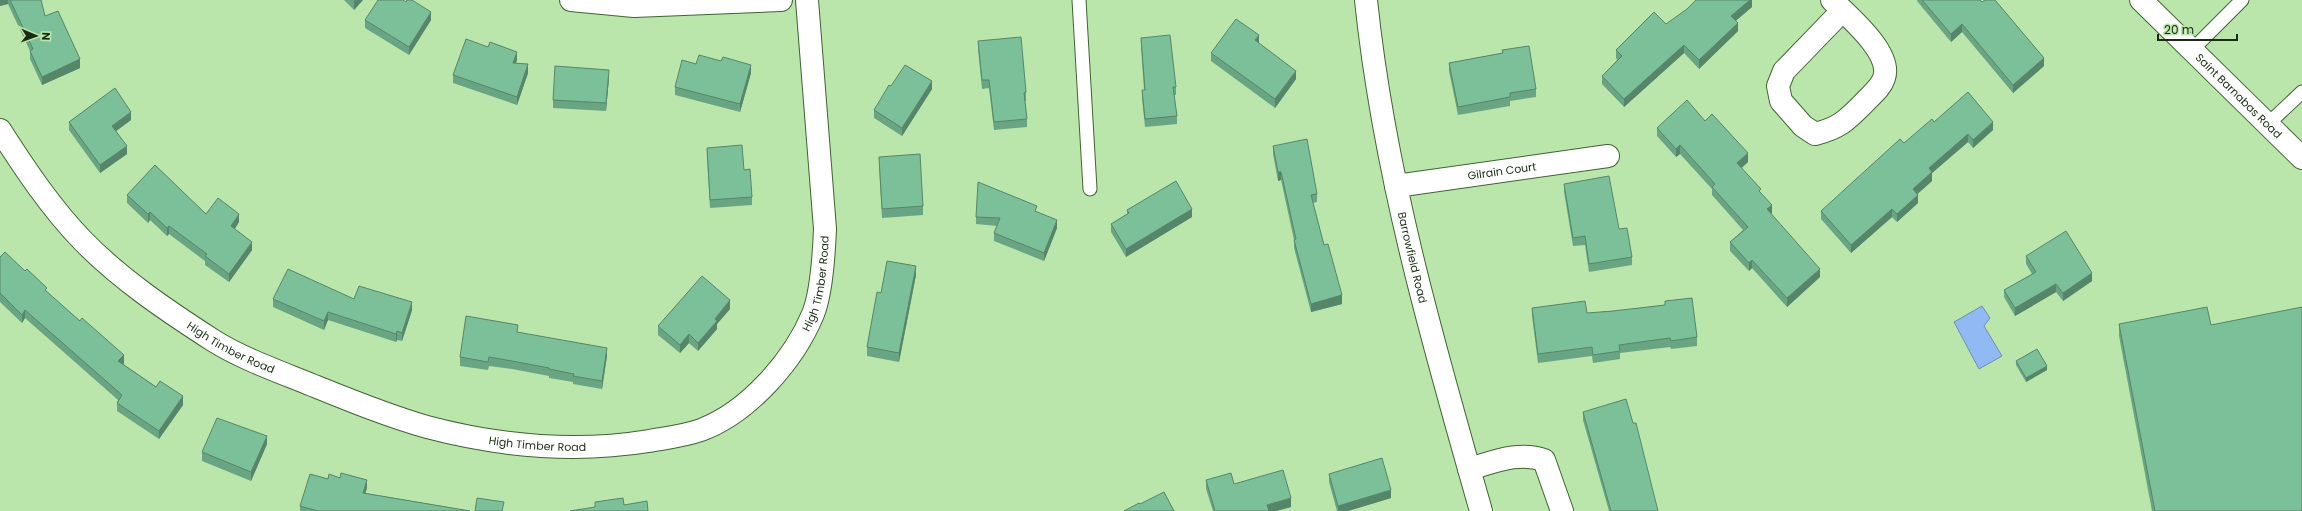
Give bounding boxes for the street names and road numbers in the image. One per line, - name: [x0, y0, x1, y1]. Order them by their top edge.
- street label: Saint Barnabas Road: [2192, 50, 2286, 142]
- street label: Gilrain Court: [1467, 158, 1537, 184]
- street label: Barrowfield Road: [1394, 210, 1431, 305]
- street label: High Timber Road: [798, 235, 833, 334]
- street label: High Timber Road: [184, 318, 277, 377]
- street label: High Timber Road: [488, 432, 586, 455]

